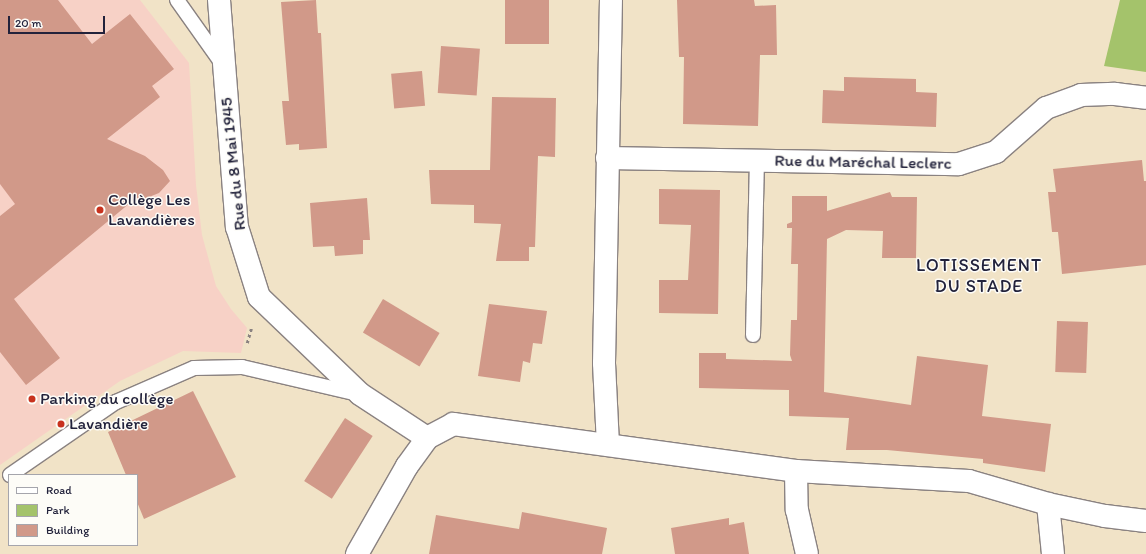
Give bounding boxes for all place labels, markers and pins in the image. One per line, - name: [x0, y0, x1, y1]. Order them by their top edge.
- place label: Collège Les Lavandières: [108, 190, 195, 230]
- marker: Collège Les Lavandières: [95, 205, 105, 215]
- place label: Parking du collège: [40, 389, 174, 409]
- marker: Parking du collège: [27, 394, 37, 404]
- place label: Lavandière: [69, 414, 148, 434]
- marker: Lavandière: [56, 419, 66, 429]

